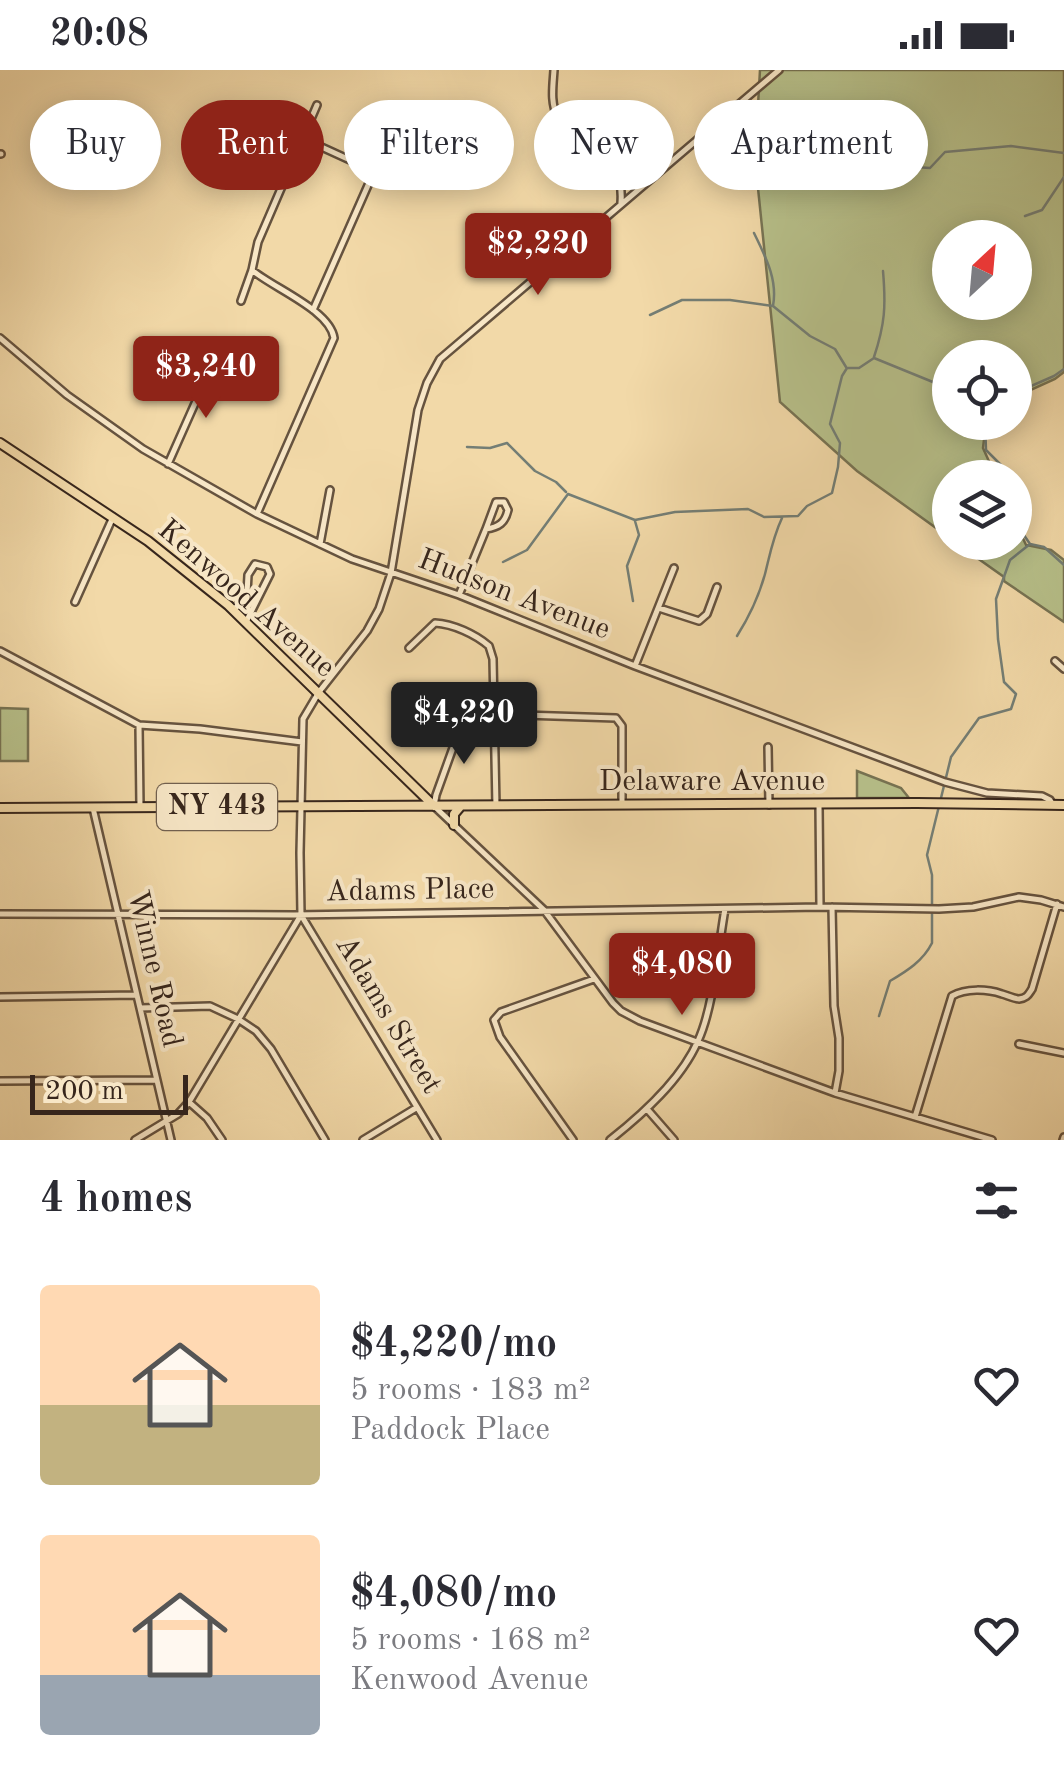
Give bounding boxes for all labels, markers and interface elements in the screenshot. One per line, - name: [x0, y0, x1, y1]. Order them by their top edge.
- text: 20:08: [50, 16, 149, 54]
- chip: Buy: [30, 100, 161, 190]
- chip: Rent: [181, 100, 324, 190]
- chip: Filters: [344, 100, 514, 190]
- chip: New: [534, 100, 674, 190]
- chip: Apartment: [694, 100, 928, 190]
- pin: $2,220: [457, 213, 619, 298]
- north arrow: [932, 220, 1032, 320]
- map controls: [932, 220, 1032, 560]
- text: $2,220: [487, 229, 589, 261]
- pin: $3,240: [125, 336, 287, 421]
- button: locate: [932, 340, 1032, 440]
- text: $3,240: [155, 352, 257, 384]
- button: layers: [932, 460, 1032, 560]
- street label: Kenwood Avenue: [152, 514, 340, 684]
- street label: Hudson Avenue: [414, 545, 614, 645]
- pin: $4,220: [383, 682, 545, 767]
- text: $4,220: [413, 698, 515, 730]
- street label: Delaware Avenue: [599, 767, 825, 797]
- road number: NY 443: [157, 784, 277, 830]
- street label: Adams Place: [325, 875, 495, 907]
- street label: Winne Road: [121, 888, 187, 1050]
- street label: Adams Street: [329, 931, 447, 1099]
- pin: $4,080: [601, 933, 763, 1018]
- text: $4,080: [631, 949, 733, 981]
- scale bar: [30, 1070, 188, 1114]
- text: 200 m: [45, 1078, 124, 1106]
- icon: filters: [969, 1173, 1024, 1228]
- text: 4 homes: [40, 1179, 192, 1221]
- text: $4,220/mo: [350, 1324, 557, 1366]
- icon: home: [120, 1325, 240, 1445]
- icon: heart: [969, 1358, 1024, 1413]
- text: 5 rooms · 183 m²: [350, 1375, 591, 1407]
- text: Paddock Place: [350, 1415, 550, 1447]
- text: $4,080/mo: [350, 1574, 557, 1616]
- icon: home: [120, 1575, 240, 1695]
- icon: heart: [969, 1608, 1024, 1663]
- text: 5 rooms · 168 m²: [350, 1625, 591, 1657]
- text: Kenwood Avenue: [350, 1665, 589, 1697]

